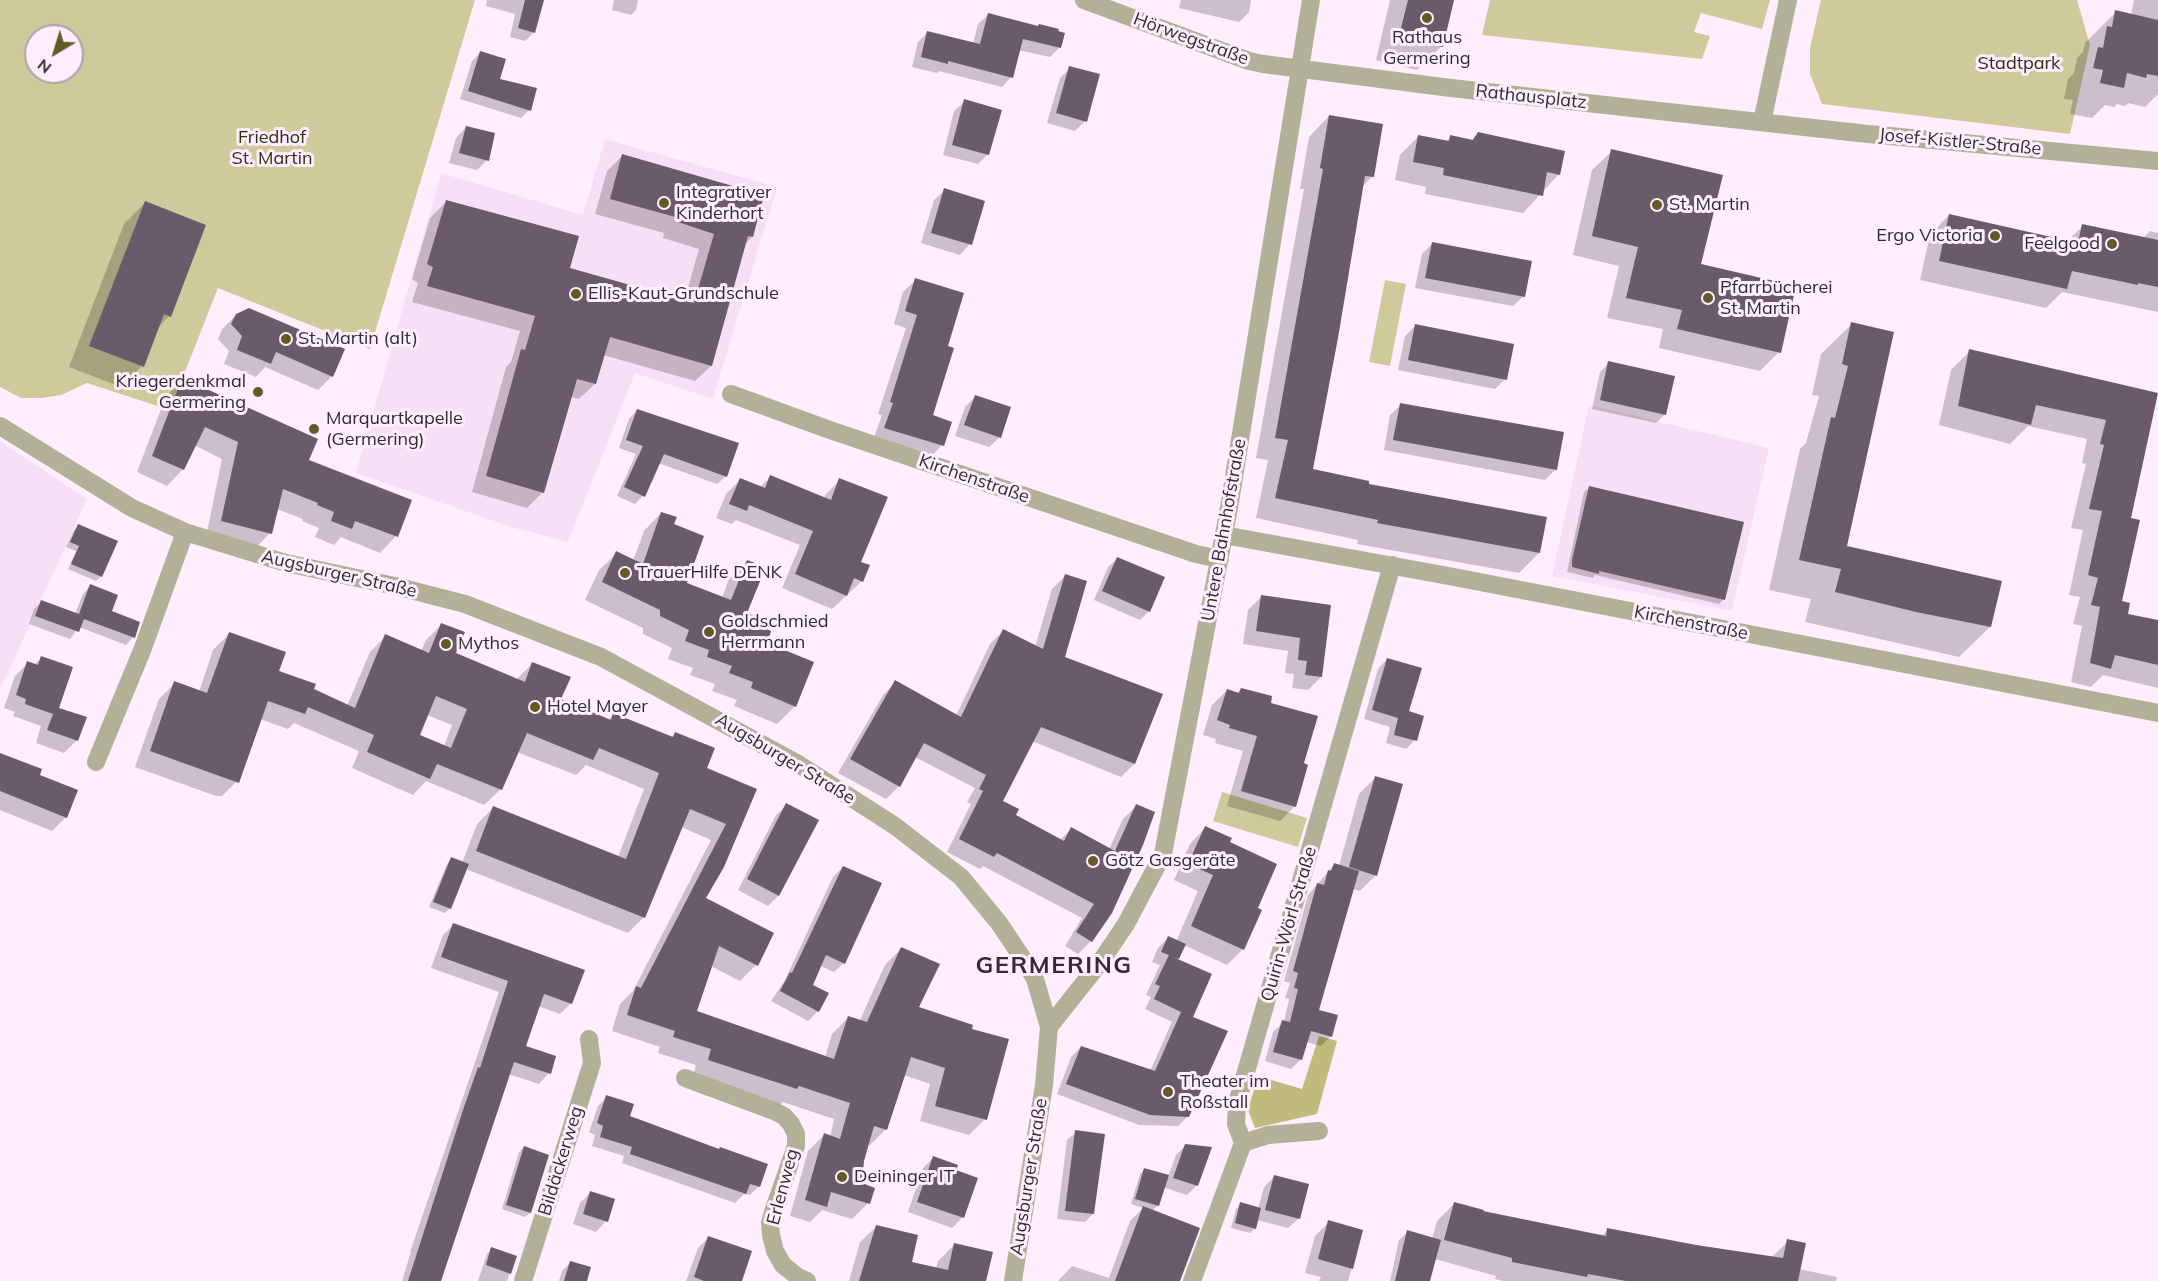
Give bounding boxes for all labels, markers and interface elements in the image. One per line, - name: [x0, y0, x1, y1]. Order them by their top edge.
- street label: Hörwegstraße: [1131, 8, 1251, 70]
- marker: Rathaus Germering: [1420, 11, 1434, 25]
- north arrow: [24, 24, 84, 84]
- place label: Rathaus Germering: [1383, 27, 1471, 70]
- park label: Stadtpark: [1978, 53, 2060, 75]
- text: N: [33, 55, 55, 78]
- street label: Rathausplatz: [1474, 80, 1588, 114]
- street label: Josef-Kistler-Straße: [1878, 124, 2042, 160]
- park label: Friedhof St. Martin: [232, 127, 312, 170]
- place label: Integrativer Kinderhort: [676, 182, 772, 224]
- place label: St. Martin: [1669, 194, 1750, 216]
- marker: Integrativer Kinderhort: [657, 196, 671, 210]
- marker: St. Martin: [1650, 198, 1664, 212]
- place label: Ergo Victoria: [1876, 225, 1983, 247]
- marker: Ergo Victoria: [1988, 229, 2002, 243]
- place label: Feelgood: [2024, 233, 2100, 255]
- marker: Feelgood: [2105, 237, 2119, 251]
- place label: Pfarrbücherei St. Martin: [1720, 277, 1833, 320]
- place label: Ellis-Kaut-Grundschule: [588, 283, 779, 305]
- marker: Ellis-Kaut-Grundschule: [569, 287, 583, 301]
- marker: Pfarrbücherei St. Martin: [1701, 291, 1715, 305]
- place label: St. Martin (alt): [298, 328, 418, 350]
- marker: St. Martin (alt): [279, 332, 293, 346]
- place label: Kriegerdenkmal Germering: [116, 371, 246, 413]
- marker: Kriegerdenkmal Germering: [251, 385, 265, 399]
- place label: Marquartkapelle (Germering): [326, 408, 463, 450]
- marker: Marquartkapelle (Germering): [307, 422, 321, 436]
- street label: Untere Bahnhofstraße: [1197, 437, 1251, 623]
- street label: Kirchenstraße: [916, 450, 1032, 508]
- street label: Augsburger Straße: [259, 546, 419, 602]
- place label: TrauerHilfe DENK: [637, 562, 782, 584]
- marker: TrauerHilfe DENK: [618, 566, 632, 580]
- street label: Kirchenstraße: [1632, 601, 1750, 645]
- place label: Goldschmied Herrmann: [721, 611, 829, 654]
- marker: Goldschmied Herrmann: [702, 625, 716, 639]
- place label: Mythos: [458, 633, 519, 655]
- marker: Mythos: [439, 637, 453, 651]
- place label: Hotel Mayer: [547, 696, 648, 718]
- marker: Hotel Mayer: [528, 700, 542, 714]
- street label: Augsburger Straße: [711, 709, 859, 809]
- street label: Quirin-Wörl-Straße: [1257, 844, 1321, 1004]
- place label: Götz Gasgeräte: [1105, 850, 1236, 872]
- marker: Götz Gasgeräte: [1086, 854, 1100, 868]
- district label: GERMERING: [975, 952, 1133, 980]
- place label: Theater im Roßstall: [1180, 1071, 1269, 1114]
- marker: Theater im Roßstall: [1161, 1085, 1175, 1099]
- street label: Augsburger Straße: [1006, 1097, 1052, 1257]
- street label: Bildäckerweg: [534, 1104, 588, 1218]
- street label: Erlenweg: [762, 1147, 804, 1227]
- place label: Deininger IT: [854, 1166, 954, 1188]
- marker: Deininger IT: [835, 1170, 849, 1184]

